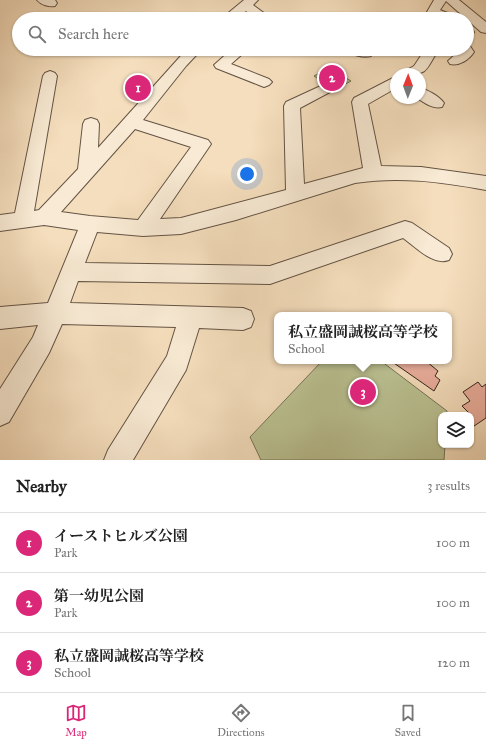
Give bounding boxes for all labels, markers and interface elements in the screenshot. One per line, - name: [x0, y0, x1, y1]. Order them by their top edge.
- search box: [12, 12, 474, 56]
- icon: search: [26, 23, 48, 45]
- text: Search here: [58, 25, 129, 43]
- pin: 2: [319, 63, 345, 93]
- north arrow: [390, 68, 426, 104]
- pin: 1: [125, 73, 151, 103]
- your location: [237, 164, 257, 184]
- popup: [274, 312, 452, 364]
- text: 私立盛岡誠桜高等学校: [288, 323, 438, 341]
- text: School: [288, 341, 325, 357]
- pin: 3: [350, 377, 376, 407]
- map controls: [438, 412, 474, 448]
- button: layers: [438, 412, 474, 448]
- text: Nearby: [16, 476, 67, 497]
- text: 3 results: [427, 478, 470, 494]
- text: イーストヒルズ公園: [54, 527, 188, 545]
- text: 1: [26, 535, 32, 551]
- text: 100 m: [436, 535, 470, 551]
- text: Park: [54, 545, 78, 561]
- text: 第一幼児公園: [54, 587, 144, 605]
- text: 2: [26, 595, 32, 611]
- text: 100 m: [436, 595, 470, 611]
- text: Park: [54, 605, 78, 621]
- text: 私立盛岡誠桜高等学校: [54, 647, 204, 665]
- text: 3: [26, 655, 32, 671]
- text: 120 m: [437, 655, 470, 671]
- text: School: [54, 665, 91, 681]
- tab: Map: [65, 702, 87, 739]
- tab: Directions: [217, 702, 265, 739]
- tab: Saved: [395, 702, 421, 739]

